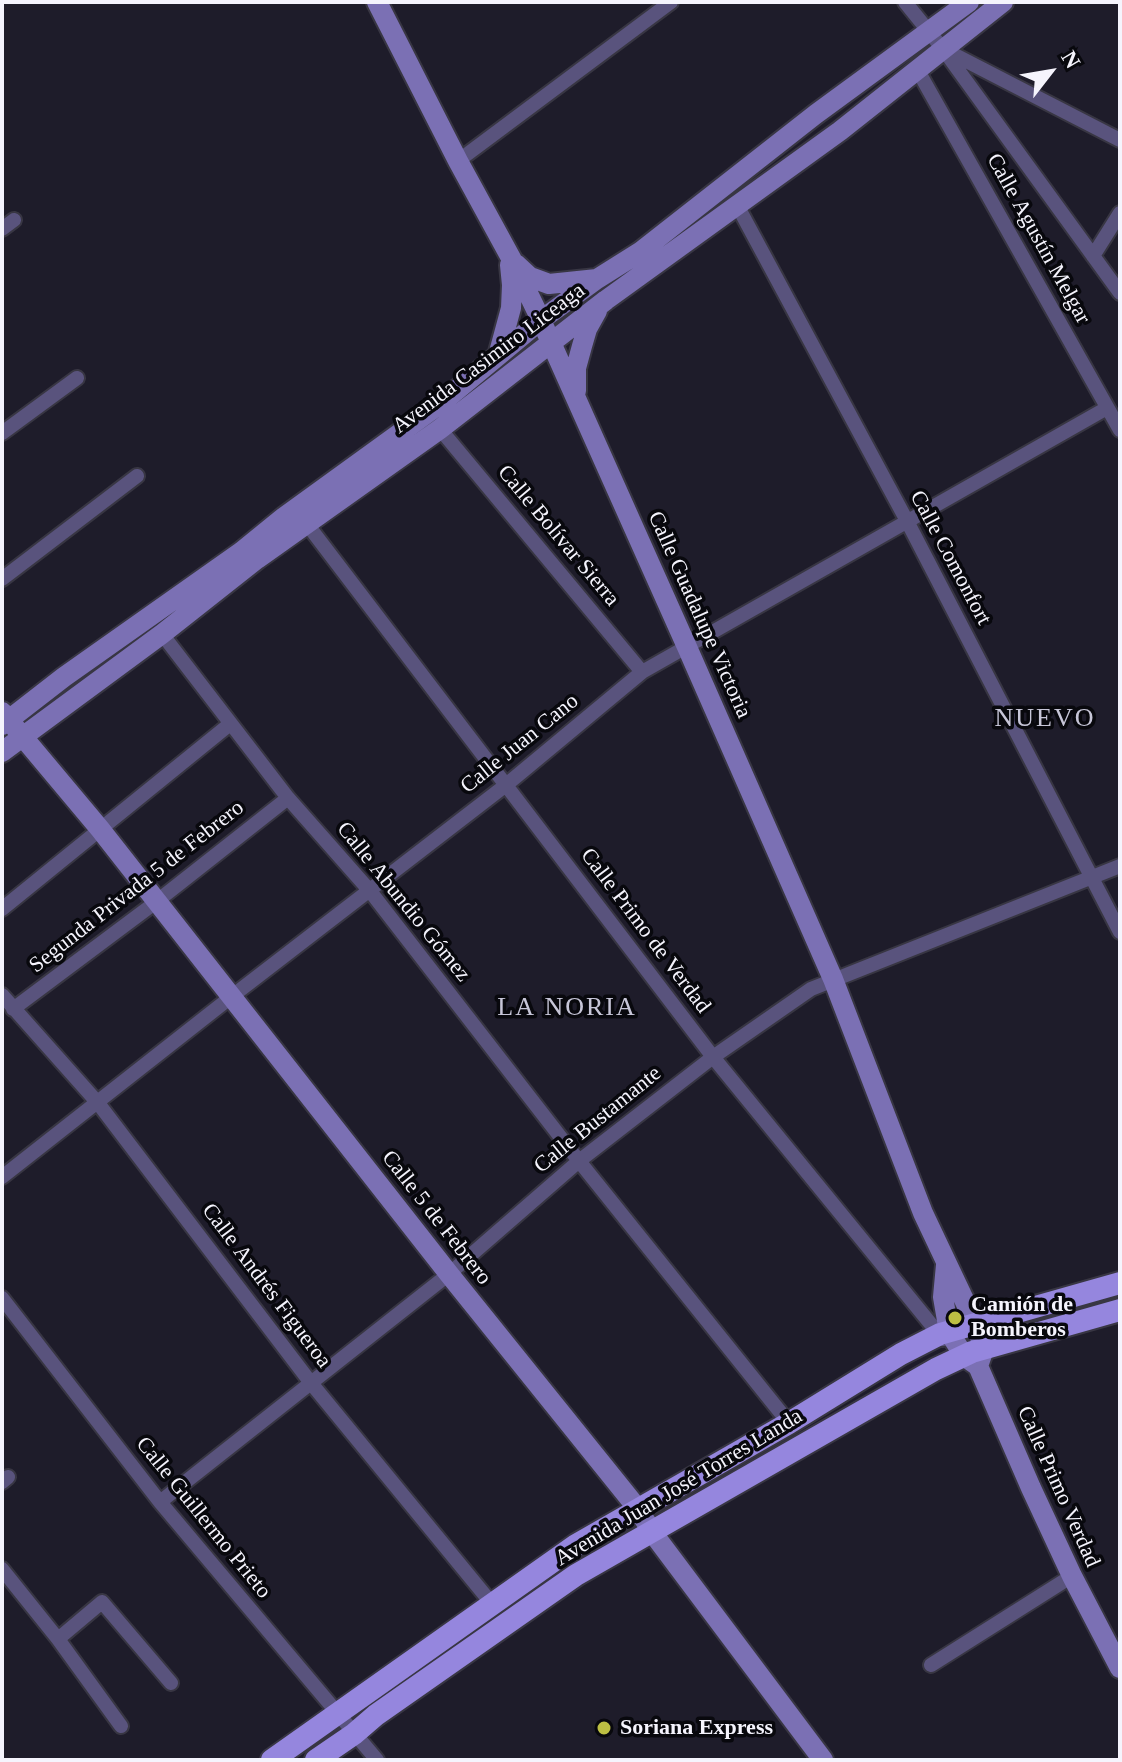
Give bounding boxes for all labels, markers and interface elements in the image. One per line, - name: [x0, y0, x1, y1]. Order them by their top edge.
- north arrow: [1010, 32, 1090, 112]
- text: N: [1056, 46, 1086, 73]
- street label: Calle Agustín Melgar: [980, 149, 1096, 329]
- street label: Avenida Casimiro Liceaga: [388, 278, 590, 440]
- street label: Calle Bolívar Sierra: [491, 460, 625, 612]
- street label: Calle Comonfort: [903, 486, 997, 630]
- street label: Calle Guadalupe Victoria: [641, 508, 757, 722]
- street label: Calle Juan Cano: [456, 688, 584, 800]
- district label: NUEVO: [995, 703, 1095, 735]
- street label: Segunda Privada 5 de Febrero: [24, 795, 250, 979]
- street label: Calle Abundio Gómez: [330, 817, 476, 987]
- street label: Calle Primo de Verdad: [574, 843, 716, 1019]
- district label: LA NORIA: [497, 992, 637, 1024]
- street label: Calle Bustamante: [529, 1061, 667, 1179]
- street label: Calle 5 de Febrero: [375, 1146, 497, 1290]
- street label: Calle Andrés Figueroa: [196, 1199, 336, 1373]
- place label: Camión de Bomberos: [971, 1292, 1073, 1344]
- marker: Camión de Bomberos: [946, 1309, 964, 1327]
- street label: Calle Primo Verdad: [1011, 1402, 1105, 1572]
- street label: Avenida Juan José Torres Landa: [551, 1404, 807, 1572]
- street label: Calle Guillermo Prieto: [130, 1432, 276, 1604]
- place label: Soriana Express: [620, 1715, 773, 1741]
- marker: Soriana Express: [595, 1719, 613, 1737]

